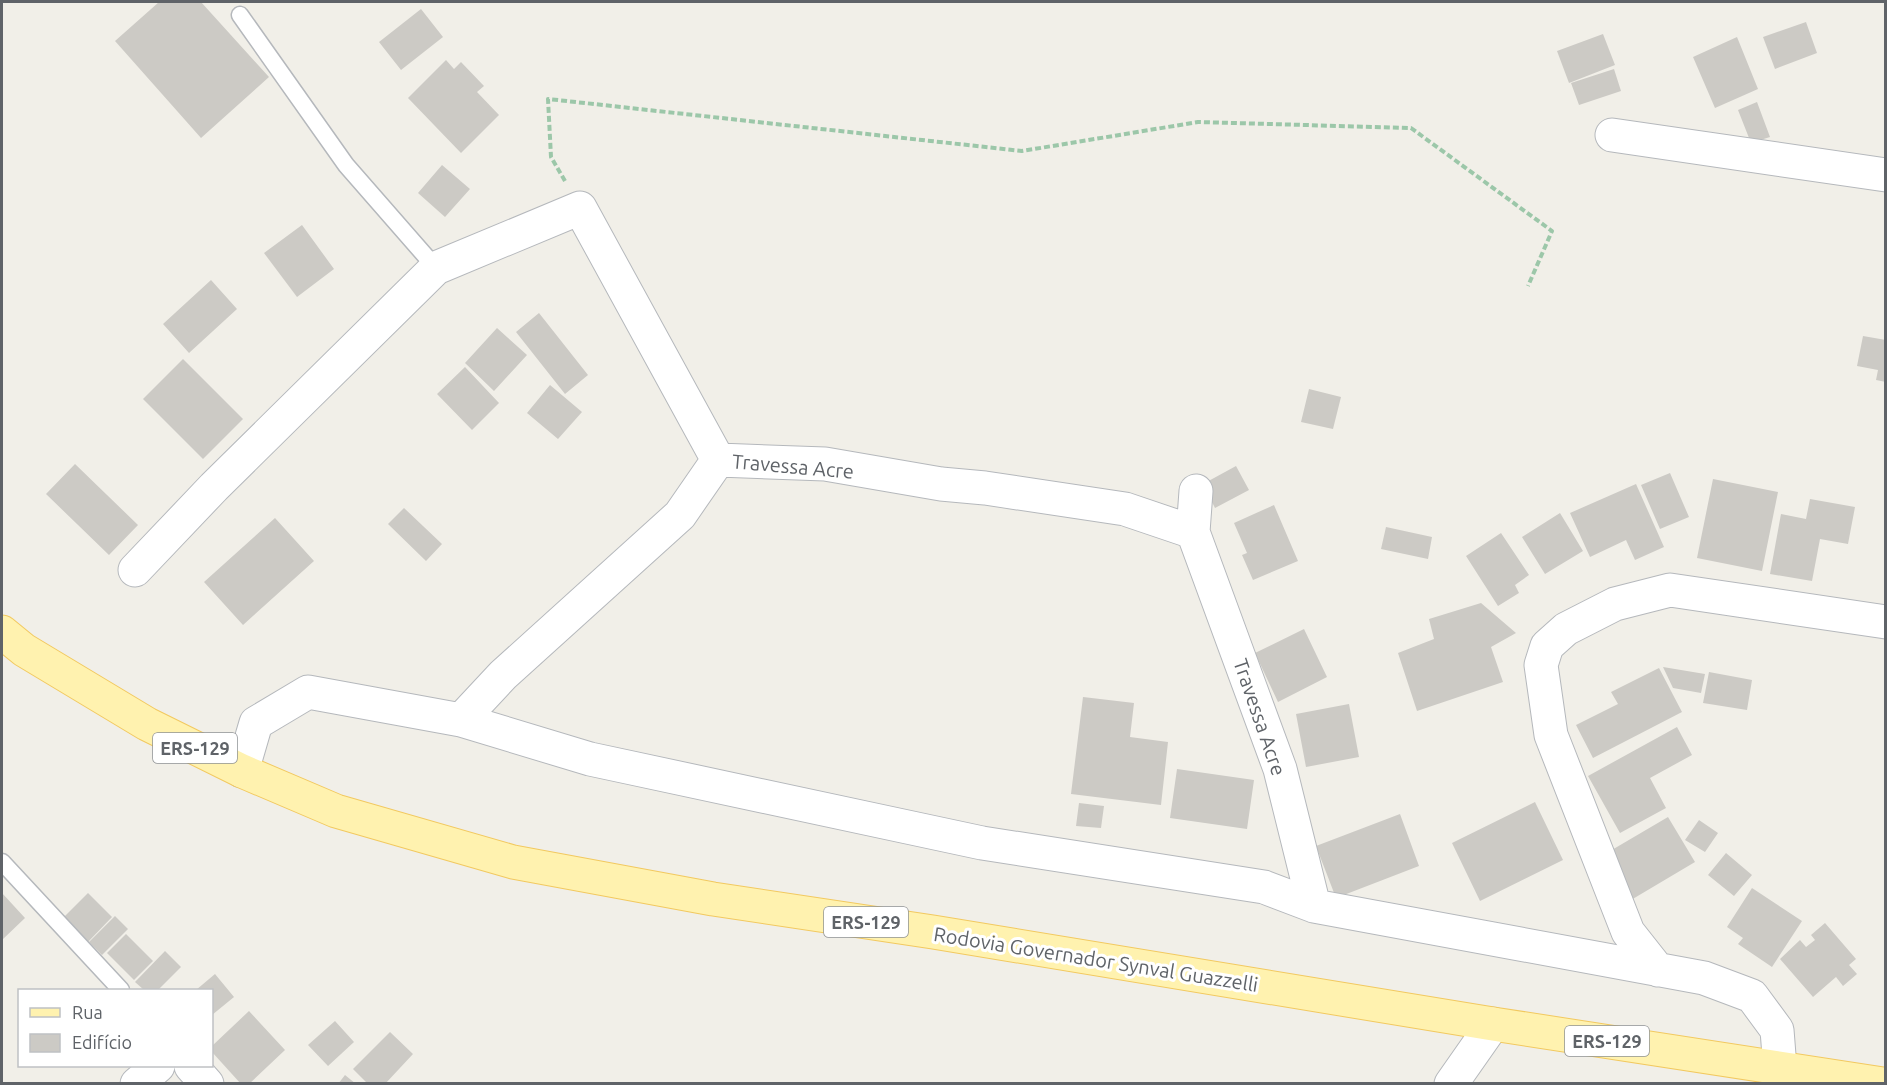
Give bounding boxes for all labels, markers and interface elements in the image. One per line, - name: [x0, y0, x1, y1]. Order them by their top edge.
- street label: Travessa Acre: [731, 449, 855, 483]
- street label: Travessa Acre: [1229, 656, 1291, 778]
- road number: ERS-129: [153, 733, 237, 763]
- road number: ERS-129: [824, 907, 908, 937]
- street label: Rodovia Governador Synval Guazzelli: [932, 922, 1260, 996]
- legend: [18, 989, 213, 1067]
- text: Rua: [72, 1002, 103, 1022]
- road number: ERS-129: [1565, 1026, 1649, 1056]
- text: Edifício: [72, 1032, 132, 1052]

